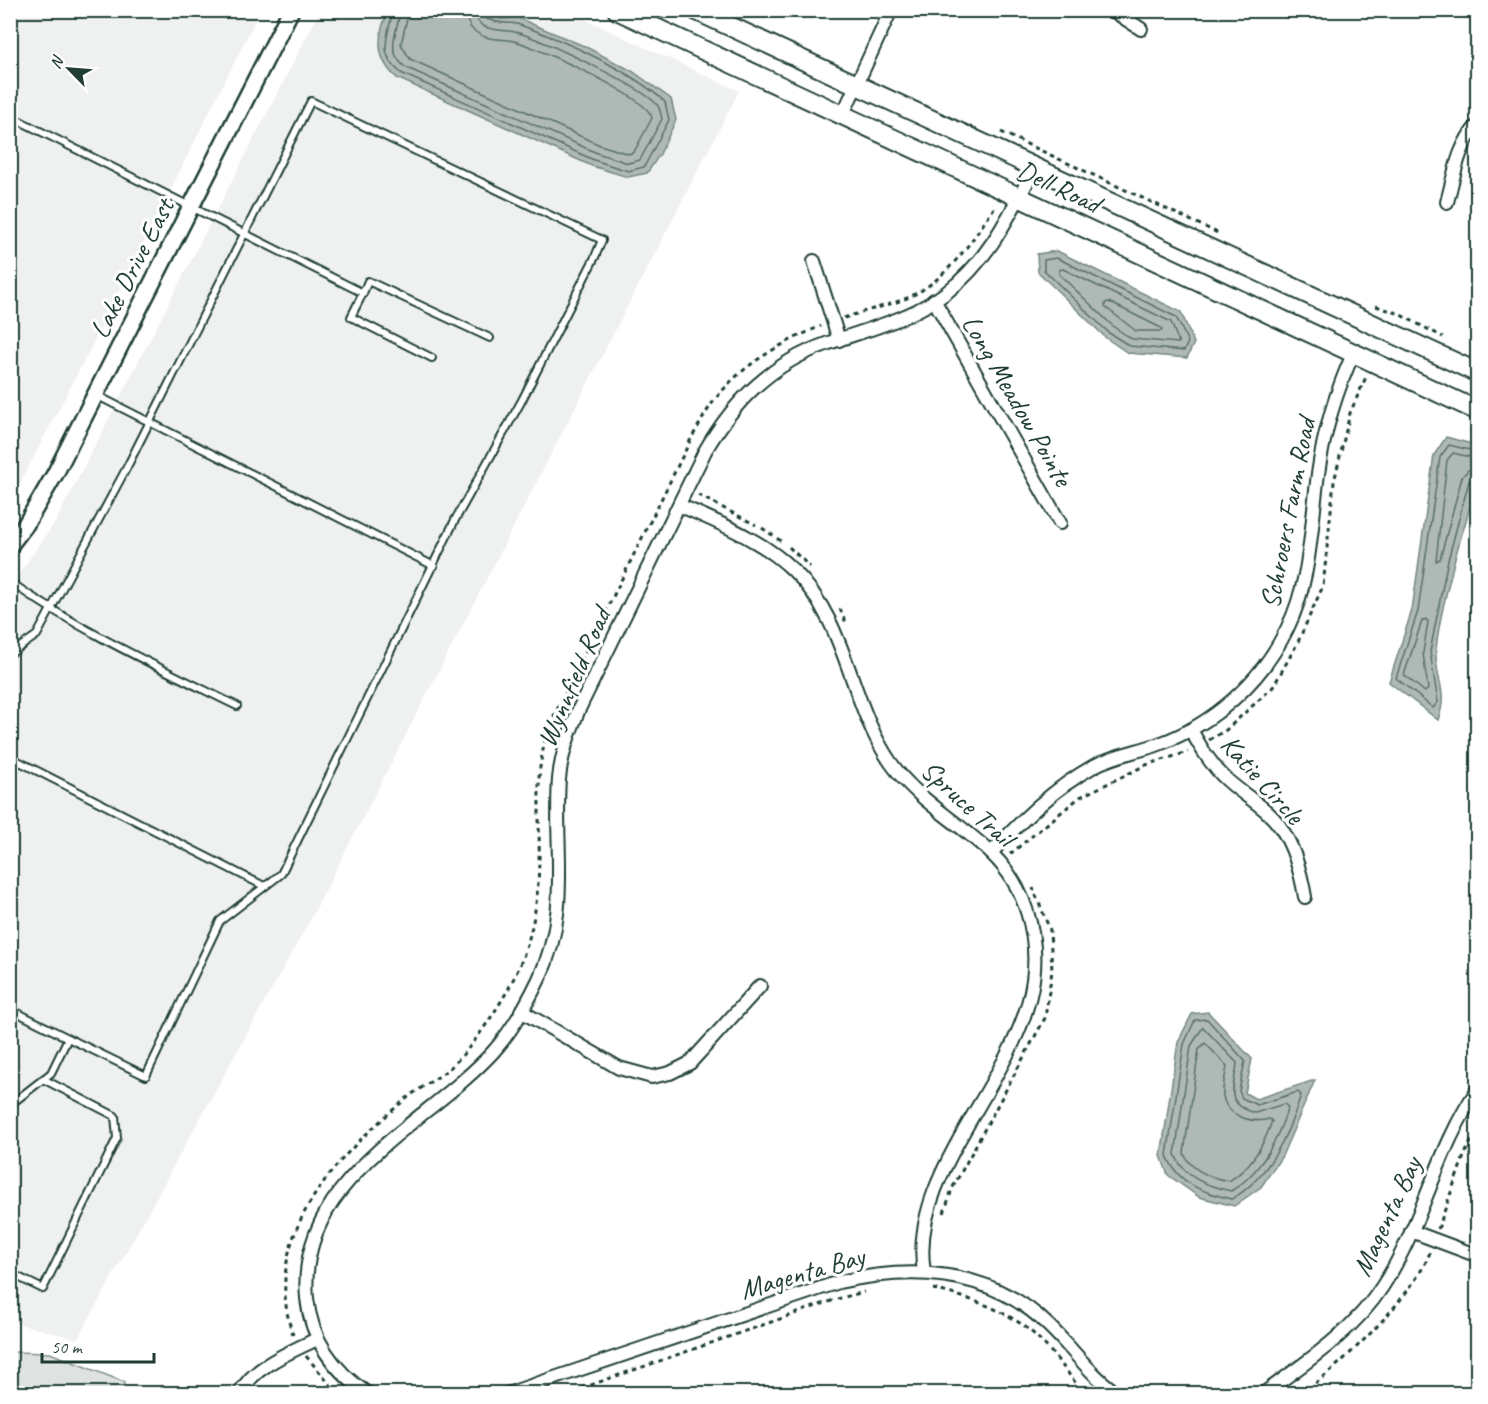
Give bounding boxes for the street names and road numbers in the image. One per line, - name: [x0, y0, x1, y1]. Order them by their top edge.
- street label: Dell Road: [1011, 152, 1110, 223]
- street label: Lake Drive East: [81, 190, 183, 344]
- street label: Long Meadow Pointe: [954, 308, 1082, 494]
- street label: Schroers Farm Road: [1252, 411, 1324, 611]
- street label: Wynnfield Road: [529, 599, 620, 752]
- street label: Katie Circle: [1213, 727, 1313, 833]
- street label: Spruce Trail: [914, 753, 1025, 858]
- street label: Magenta Bay: [1344, 1149, 1430, 1281]
- street label: Magenta Bay: [736, 1237, 871, 1307]

